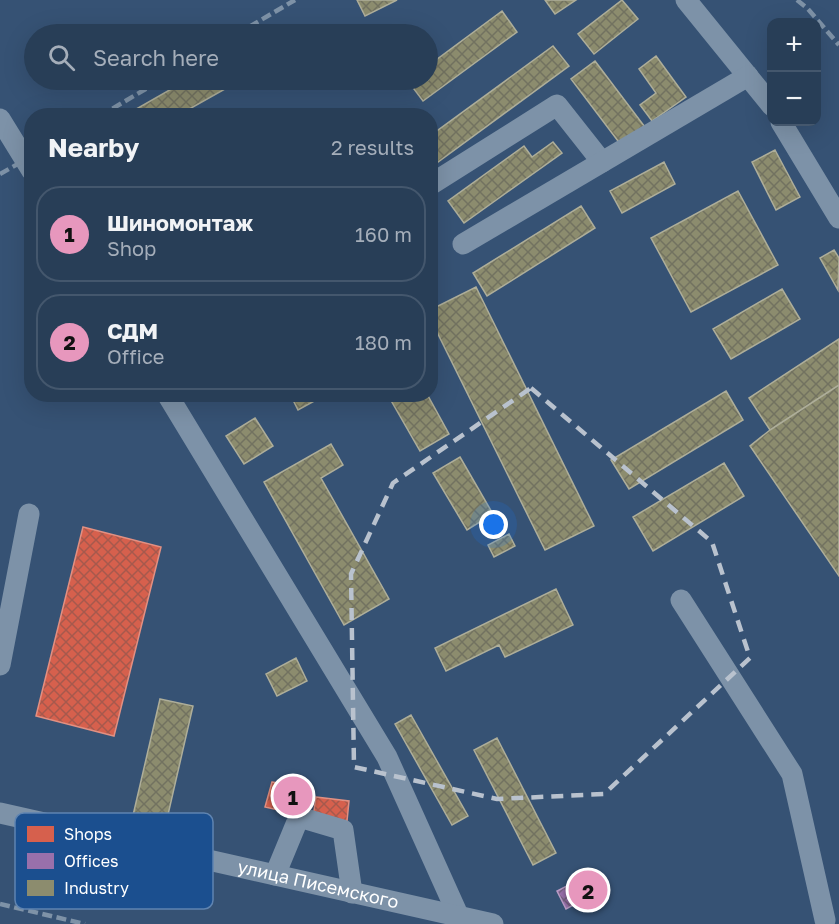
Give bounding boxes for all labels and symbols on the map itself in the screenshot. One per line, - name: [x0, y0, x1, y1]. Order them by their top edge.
- your location: [479, 510, 508, 539]
- pin: 1: [274, 774, 312, 818]
- legend: [15, 813, 213, 909]
- text: Shops: [64, 824, 112, 844]
- text: Offices: [64, 851, 118, 871]
- street label: улица Писемского: [236, 855, 401, 912]
- pin: 2: [568, 868, 608, 912]
- text: Industry: [64, 878, 129, 898]

